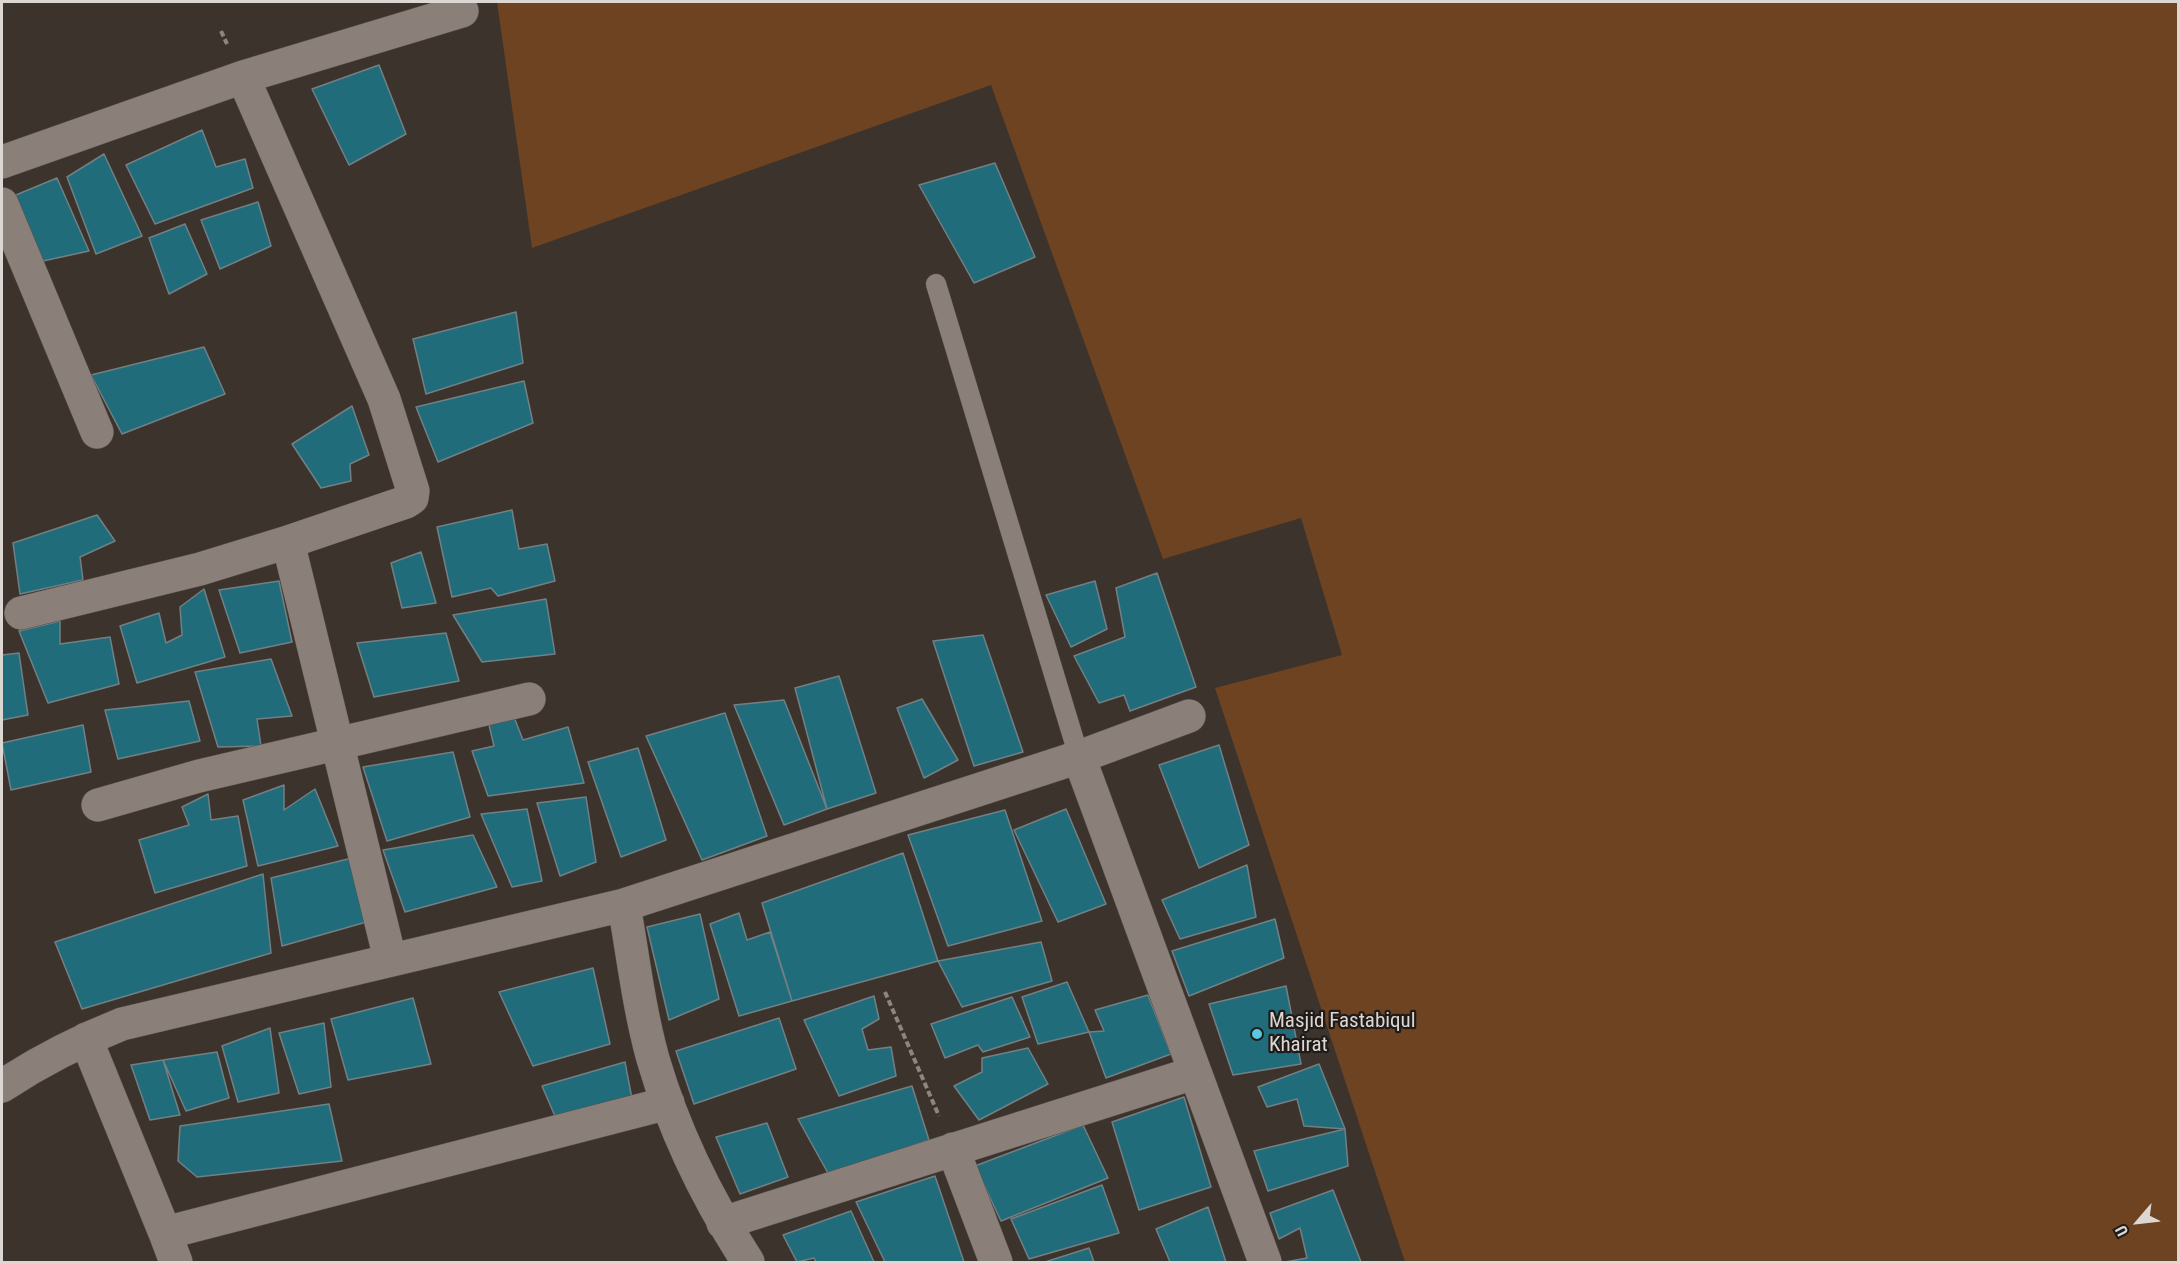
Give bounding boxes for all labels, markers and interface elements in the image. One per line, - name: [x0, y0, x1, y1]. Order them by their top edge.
- place label: Masjid Fastabiqul Khairat: [1269, 1009, 1416, 1059]
- marker: Masjid Fastabiqul Khairat: [1250, 1027, 1264, 1041]
- north arrow: [2108, 1192, 2168, 1252]
- text: U: [2111, 1222, 2132, 1239]

